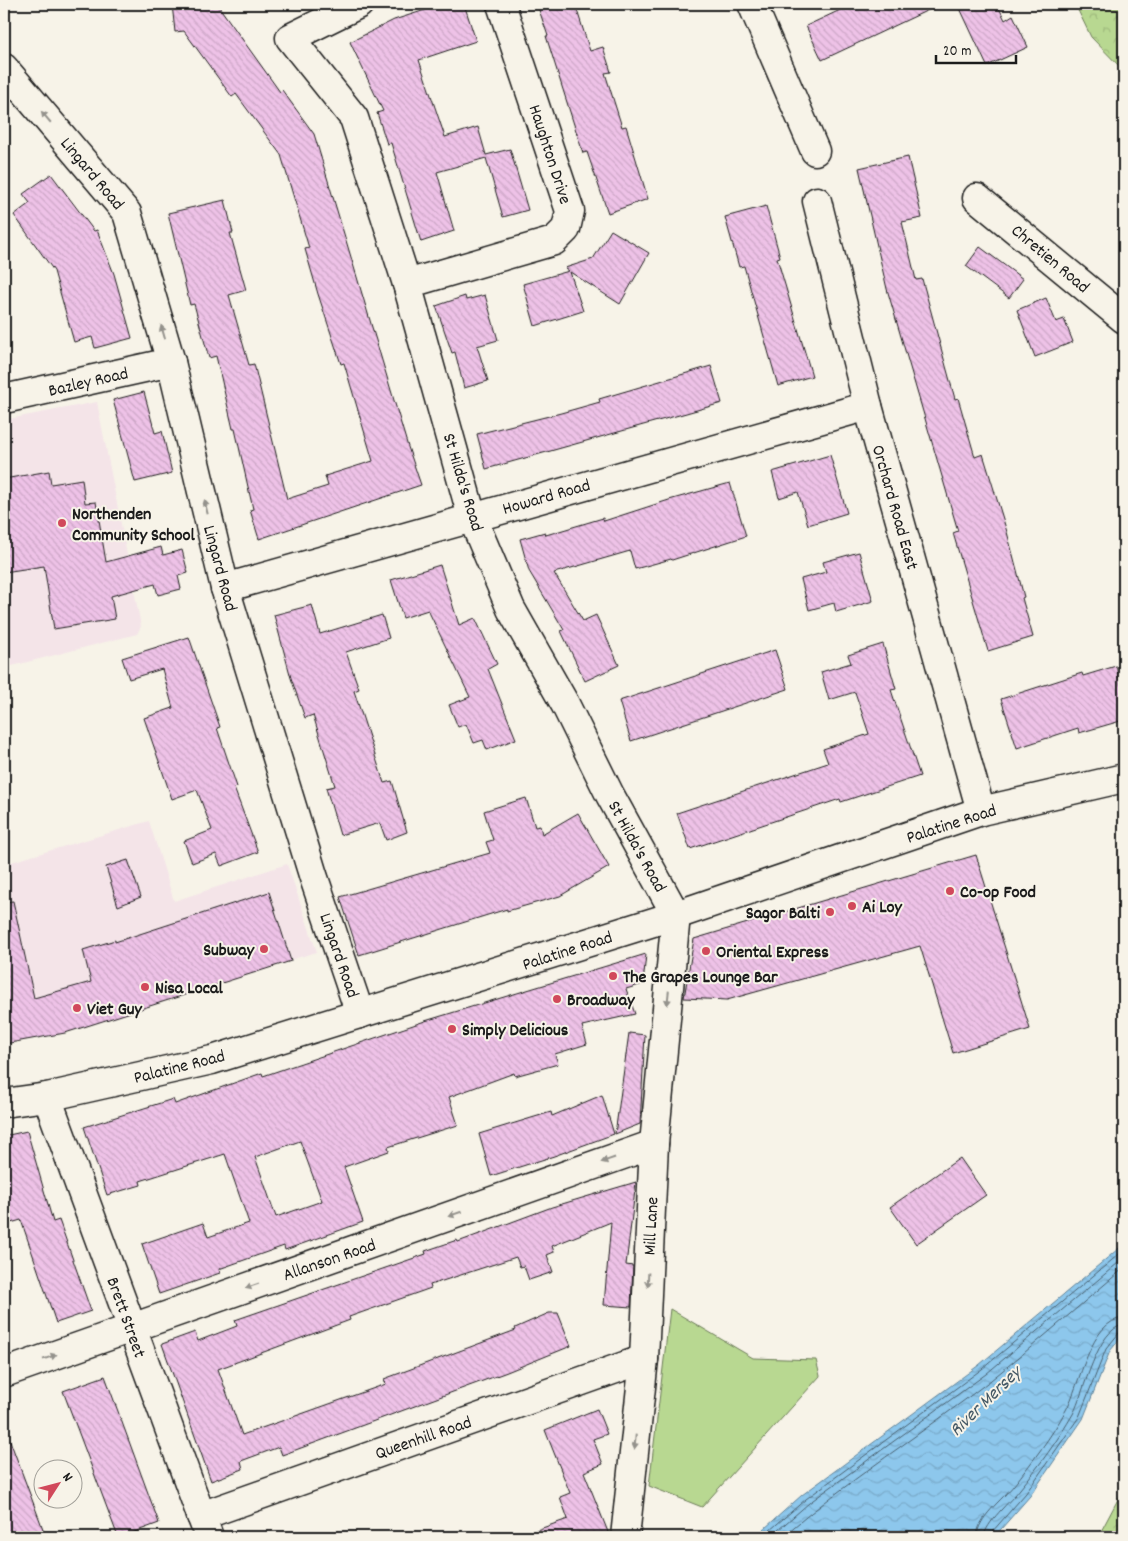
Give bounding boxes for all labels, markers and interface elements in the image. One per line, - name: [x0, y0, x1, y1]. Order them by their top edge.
- scale bar: [936, 32, 1016, 64]
- text: 20 m: [943, 41, 971, 63]
- street label: Haughton Drive: [521, 102, 576, 208]
- one-way arrow: [41, 111, 52, 123]
- street label: Lingard Road: [53, 133, 129, 216]
- street label: Chretien Road: [1005, 220, 1094, 300]
- one-way arrow: [158, 325, 166, 340]
- street label: Bazley Road: [46, 362, 131, 405]
- street label: St Hilda's Road: [435, 431, 488, 535]
- street label: Orchard Road East: [864, 442, 923, 573]
- street label: Howard Road: [500, 474, 593, 523]
- one-way arrow: [202, 499, 210, 514]
- place label: Northenden Community School: [72, 503, 195, 549]
- marker: Northenden Community School: [56, 517, 68, 529]
- street label: Lingard Road: [195, 523, 242, 614]
- street label: St Hilda's Road: [600, 797, 671, 898]
- street label: Palatine Road: [904, 799, 1000, 852]
- place label: Co-op Food: [960, 881, 1036, 906]
- marker: Co-op Food: [944, 885, 956, 897]
- place label: Ai Loy: [862, 896, 903, 921]
- marker: Ai Loy: [846, 900, 858, 912]
- place label: Sagor Balti: [746, 902, 821, 927]
- marker: Sagor Balti: [824, 906, 836, 918]
- street label: Lingard Road: [311, 910, 364, 1002]
- street label: Palatine Road: [520, 926, 616, 979]
- place label: Subway: [203, 939, 255, 964]
- place label: Oriental Express: [716, 941, 829, 966]
- marker: Subway: [258, 943, 270, 955]
- marker: Oriental Express: [700, 945, 712, 957]
- place label: The Grapes Lounge Bar: [623, 966, 778, 991]
- marker: The Grapes Lounge Bar: [607, 970, 619, 982]
- place label: Nisa Local: [155, 977, 223, 1002]
- marker: Nisa Local: [139, 981, 151, 993]
- place label: Broadway: [567, 989, 635, 1014]
- one-way arrow: [664, 990, 672, 1006]
- marker: Broadway: [551, 993, 563, 1005]
- place label: Viet Guy: [87, 998, 142, 1023]
- marker: Viet Guy: [71, 1002, 83, 1014]
- place label: Simply Delicious: [462, 1019, 569, 1044]
- marker: Simply Delicious: [446, 1023, 458, 1035]
- street label: Palatine Road: [131, 1045, 228, 1092]
- one-way arrow: [600, 1157, 615, 1165]
- street label: Mill Lane: [638, 1196, 667, 1256]
- one-way arrow: [447, 1210, 462, 1218]
- street label: Allanson Road: [280, 1234, 380, 1289]
- one-way arrow: [644, 1273, 652, 1289]
- street label: Brett Street: [98, 1274, 151, 1362]
- one-way arrow: [244, 1282, 259, 1290]
- one-way arrow: [42, 1353, 57, 1360]
- water label: River Mersey: [944, 1360, 1030, 1444]
- street label: Queenhill Road: [372, 1411, 475, 1468]
- one-way arrow: [631, 1435, 639, 1451]
- north arrow: [32, 1458, 82, 1508]
- text: N: [57, 1469, 77, 1486]

